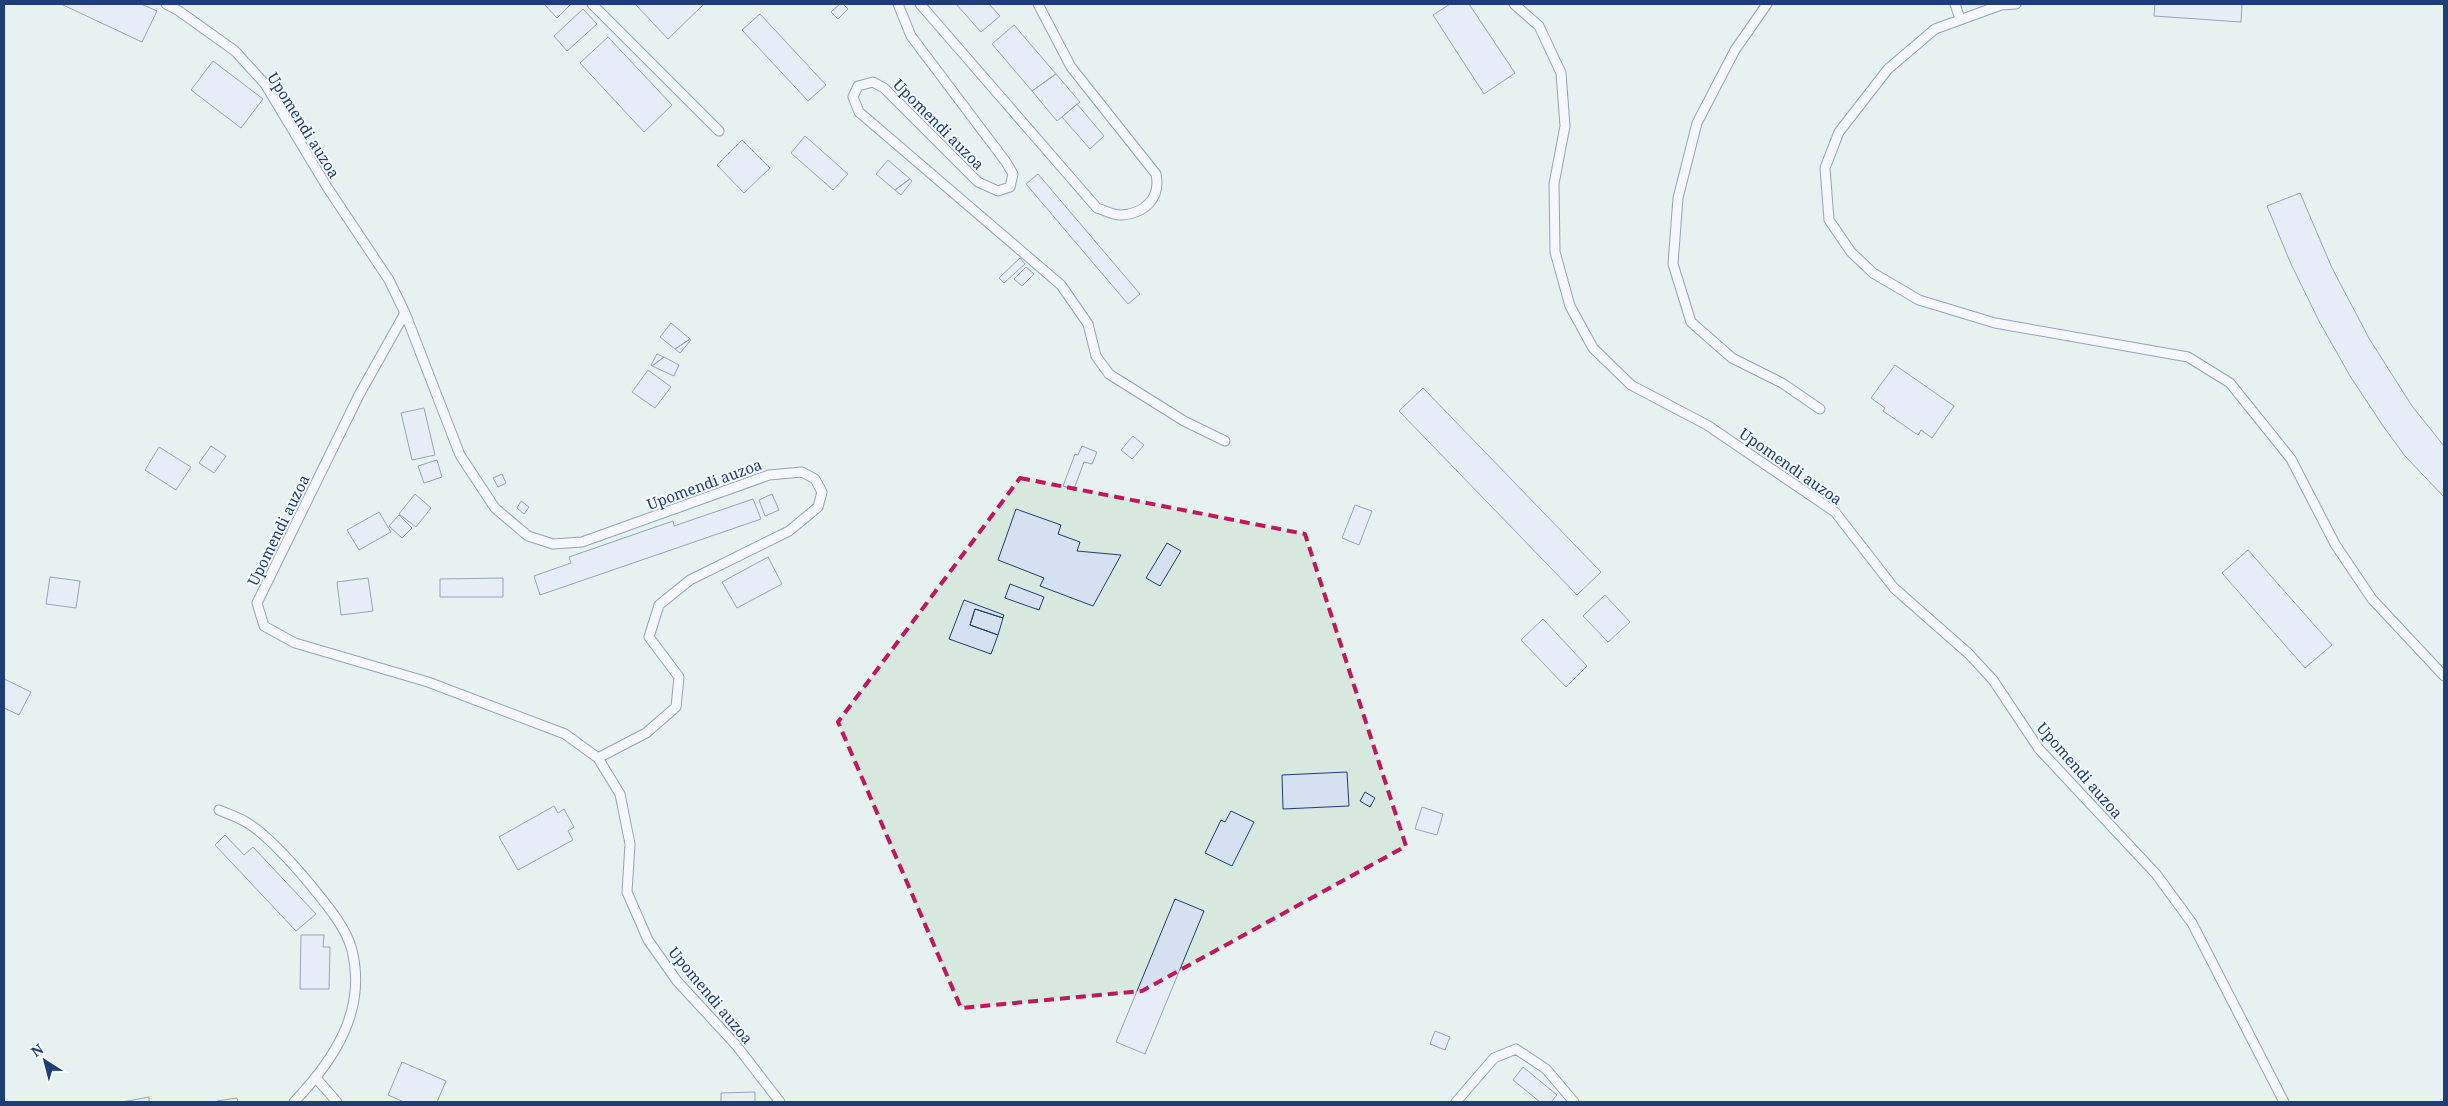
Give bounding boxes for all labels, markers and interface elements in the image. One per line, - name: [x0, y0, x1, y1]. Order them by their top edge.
- street label: Upomendi auzoa: [263, 68, 345, 182]
- street label: Upomendi auzoa: [889, 74, 989, 174]
- street label: Upomendi auzoa: [1736, 423, 1846, 509]
- street label: Upomendi auzoa: [644, 454, 764, 514]
- street label: Upomendi auzoa: [242, 471, 314, 589]
- street label: Upomendi auzoa: [2033, 718, 2127, 822]
- street label: Upomendi auzoa: [664, 942, 758, 1048]
- north arrow: [20, 1036, 70, 1086]
- text: N: [27, 1039, 47, 1061]

